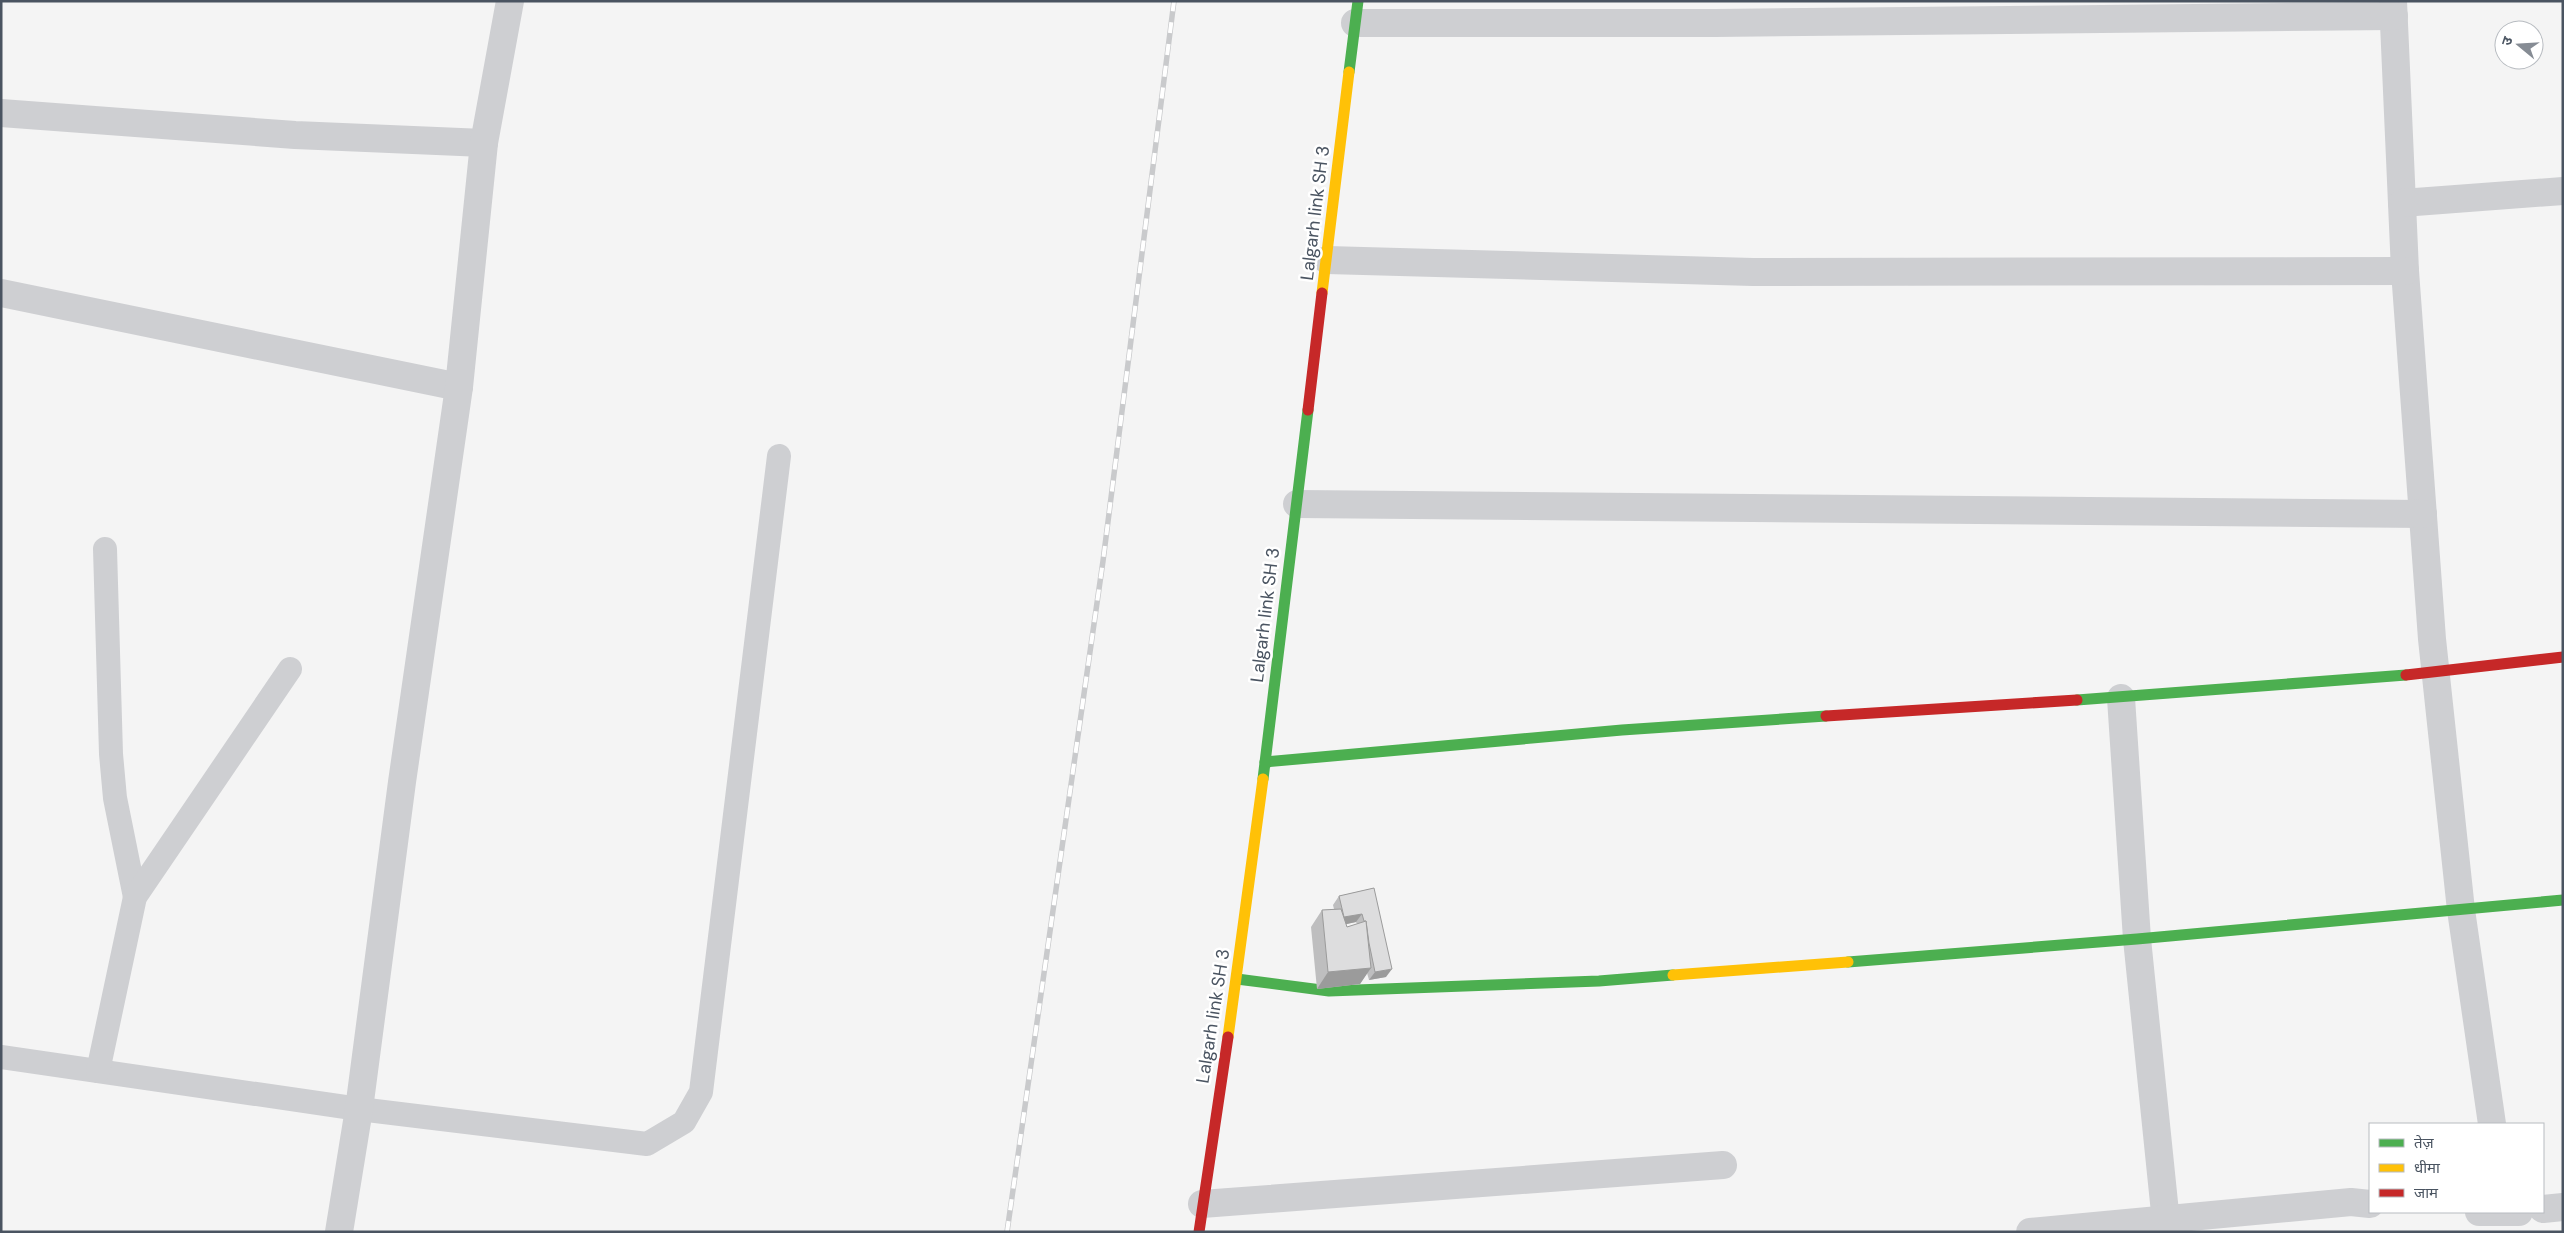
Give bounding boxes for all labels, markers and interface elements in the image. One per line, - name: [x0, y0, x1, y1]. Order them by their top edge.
- north arrow: [2494, 20, 2544, 70]
- text: उ: [2497, 34, 2517, 48]
- street label: Lalgarh link SH 3: [1295, 144, 1335, 282]
- street label: Lalgarh link SH 3: [1245, 546, 1285, 684]
- street label: Lalgarh link SH 3: [1191, 947, 1235, 1085]
- legend: [2369, 1123, 2544, 1213]
- text: तेज़: [2414, 1133, 2435, 1153]
- text: धीमा: [2414, 1158, 2441, 1178]
- text: जाम: [2414, 1183, 2439, 1203]

